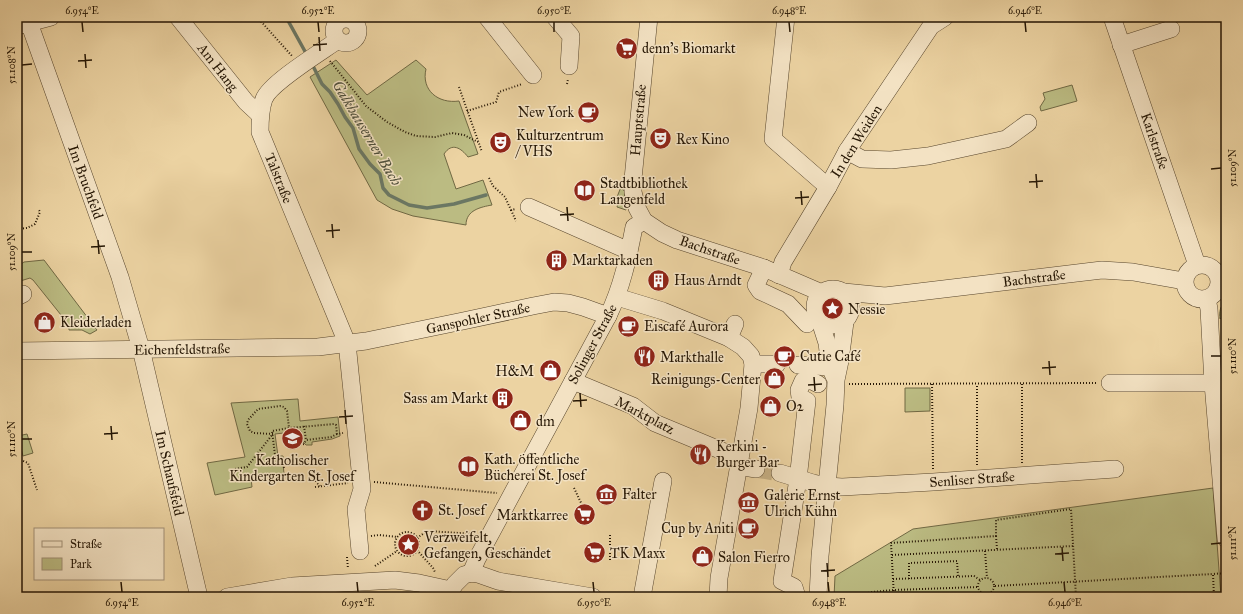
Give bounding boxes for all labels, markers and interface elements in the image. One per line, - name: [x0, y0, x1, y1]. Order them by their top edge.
- text: 6.954°E: [65, 5, 99, 17]
- text: 6.952°E: [302, 5, 334, 17]
- text: 6.950°E: [537, 5, 571, 17]
- text: 6.948°E: [772, 5, 806, 17]
- text: 6.946°E: [1008, 5, 1042, 17]
- supermarket icon: denn's Biomarkt: [614, 35, 640, 61]
- street label: Am Hang: [193, 39, 242, 95]
- place label: denn's Biomarkt: [642, 40, 736, 57]
- text: 51.108°N: [6, 46, 18, 84]
- water label: Galkhauserner Bach: [328, 77, 406, 190]
- street label: Hauptstraße: [627, 83, 650, 157]
- cafe icon: New York: [576, 99, 602, 125]
- street label: In den Weiden: [827, 101, 886, 181]
- place label: New York: [518, 104, 574, 121]
- street label: Karlstraße: [1137, 110, 1172, 172]
- theatre icon: Rex Kino: [648, 126, 674, 152]
- place label: Kulturzentrum / VHS: [515, 127, 604, 160]
- theatre icon: Kulturzentrum / VHS: [488, 130, 514, 156]
- place label: Rex Kino: [676, 131, 729, 148]
- street label: Im Bruchfeld: [64, 143, 107, 222]
- text: 51.109°N: [1227, 149, 1239, 187]
- street label: Talstraße: [261, 151, 296, 206]
- place label: Stadtbibliothek Langenfeld: [600, 175, 688, 208]
- library icon: Stadtbibliothek Langenfeld: [571, 178, 597, 204]
- street label: Bachstraße: [677, 232, 743, 269]
- text: 51.109°N: [6, 233, 18, 271]
- building icon: Marktarkaden: [543, 247, 569, 273]
- place label: Marktarkaden: [572, 252, 653, 269]
- street label: Bachstraße: [1002, 266, 1067, 291]
- building icon: Haus Arndt: [646, 267, 672, 293]
- place label: Haus Arndt: [674, 272, 742, 289]
- place icon: Nessie: [820, 296, 846, 322]
- street label: Ganspohler Straße: [425, 299, 532, 338]
- street label: Solinger Straße: [564, 301, 621, 387]
- place label: Nessie: [848, 301, 885, 318]
- shop icon: Kleiderladen: [32, 309, 58, 335]
- cafe icon: Eiscafé Aurora: [616, 313, 642, 339]
- place label: Kleiderladen: [60, 314, 132, 331]
- place label: Eiscafé Aurora: [644, 318, 729, 335]
- text: 51.110°N: [1227, 337, 1239, 374]
- street label: Eichenfeldstraße: [134, 340, 231, 359]
- cafe icon: Cutie Café: [771, 343, 797, 369]
- restaurant icon: Markthalle: [631, 344, 657, 370]
- place label: Cutie Café: [800, 348, 861, 365]
- place label: Markthalle: [660, 349, 724, 366]
- shop icon: H&M: [537, 358, 563, 384]
- place label: H&M: [496, 363, 534, 380]
- shop icon: Reinigungs-Center: [762, 366, 788, 392]
- place label: Reinigungs-Center: [651, 371, 761, 388]
- building icon: Sass am Markt: [490, 385, 516, 411]
- place label: Sass am Markt: [403, 390, 488, 407]
- street label: Marktplatz: [612, 393, 678, 438]
- shop icon: O2: [757, 393, 783, 419]
- place label: O2: [786, 398, 804, 415]
- shop icon: dm: [508, 408, 534, 434]
- place label: dm: [536, 413, 555, 430]
- text: 51.110°N: [6, 420, 18, 457]
- school or university icon: Katholischer Kindergarten St. Josef: [279, 425, 305, 451]
- street label: Im Schaufsfeld: [151, 429, 188, 517]
- place label: Kerkini - Burger Bar: [716, 438, 780, 471]
- restaurant icon: Kerkini - Burger Bar: [688, 441, 714, 467]
- place label: Kath. öffentliche Bücherei St. Josef: [484, 451, 587, 485]
- place label: Katholischer Kindergarten St. Josef: [229, 452, 357, 486]
- library icon: Kath. öffentliche Bücherei St. Josef: [455, 454, 481, 480]
- street label: Senliser Straße: [929, 468, 1015, 491]
- museum icon: Falter: [593, 481, 619, 507]
- place label: Falter: [622, 486, 657, 503]
- place label: Galerie Ernst Ulrich Kühn: [764, 487, 841, 520]
- museum icon: Galerie Ernst Ulrich Kühn: [735, 490, 761, 516]
- church icon: St. Josef: [409, 497, 435, 523]
- place label: St. Josef: [438, 502, 487, 520]
- supermarket icon: Marktkarree: [571, 502, 597, 528]
- place label: Marktkarree: [497, 507, 568, 524]
- cafe icon: Cup by Aniti: [736, 515, 762, 541]
- place label: Cup by Aniti: [661, 520, 734, 537]
- text: 51.111°N: [1227, 525, 1239, 560]
- legend: [34, 528, 164, 580]
- place label: Verzweifelt, Gefangen, Geschändet: [423, 529, 551, 562]
- place icon: Verzweifelt, Gefangen, Geschändet: [395, 532, 421, 558]
- text: Straße: [70, 537, 102, 551]
- supermarket icon: TK Maxx: [582, 540, 608, 566]
- shop icon: Salon Fierro: [690, 544, 716, 570]
- place label: TK Maxx: [610, 545, 666, 562]
- place label: Salon Fierro: [718, 549, 790, 566]
- text: Park: [70, 557, 92, 571]
- text: 6.954°E: [105, 597, 139, 609]
- text: 6.952°E: [342, 597, 374, 609]
- text: 6.950°E: [577, 597, 611, 609]
- text: 6.948°E: [812, 597, 846, 609]
- text: 6.946°E: [1048, 597, 1082, 609]

